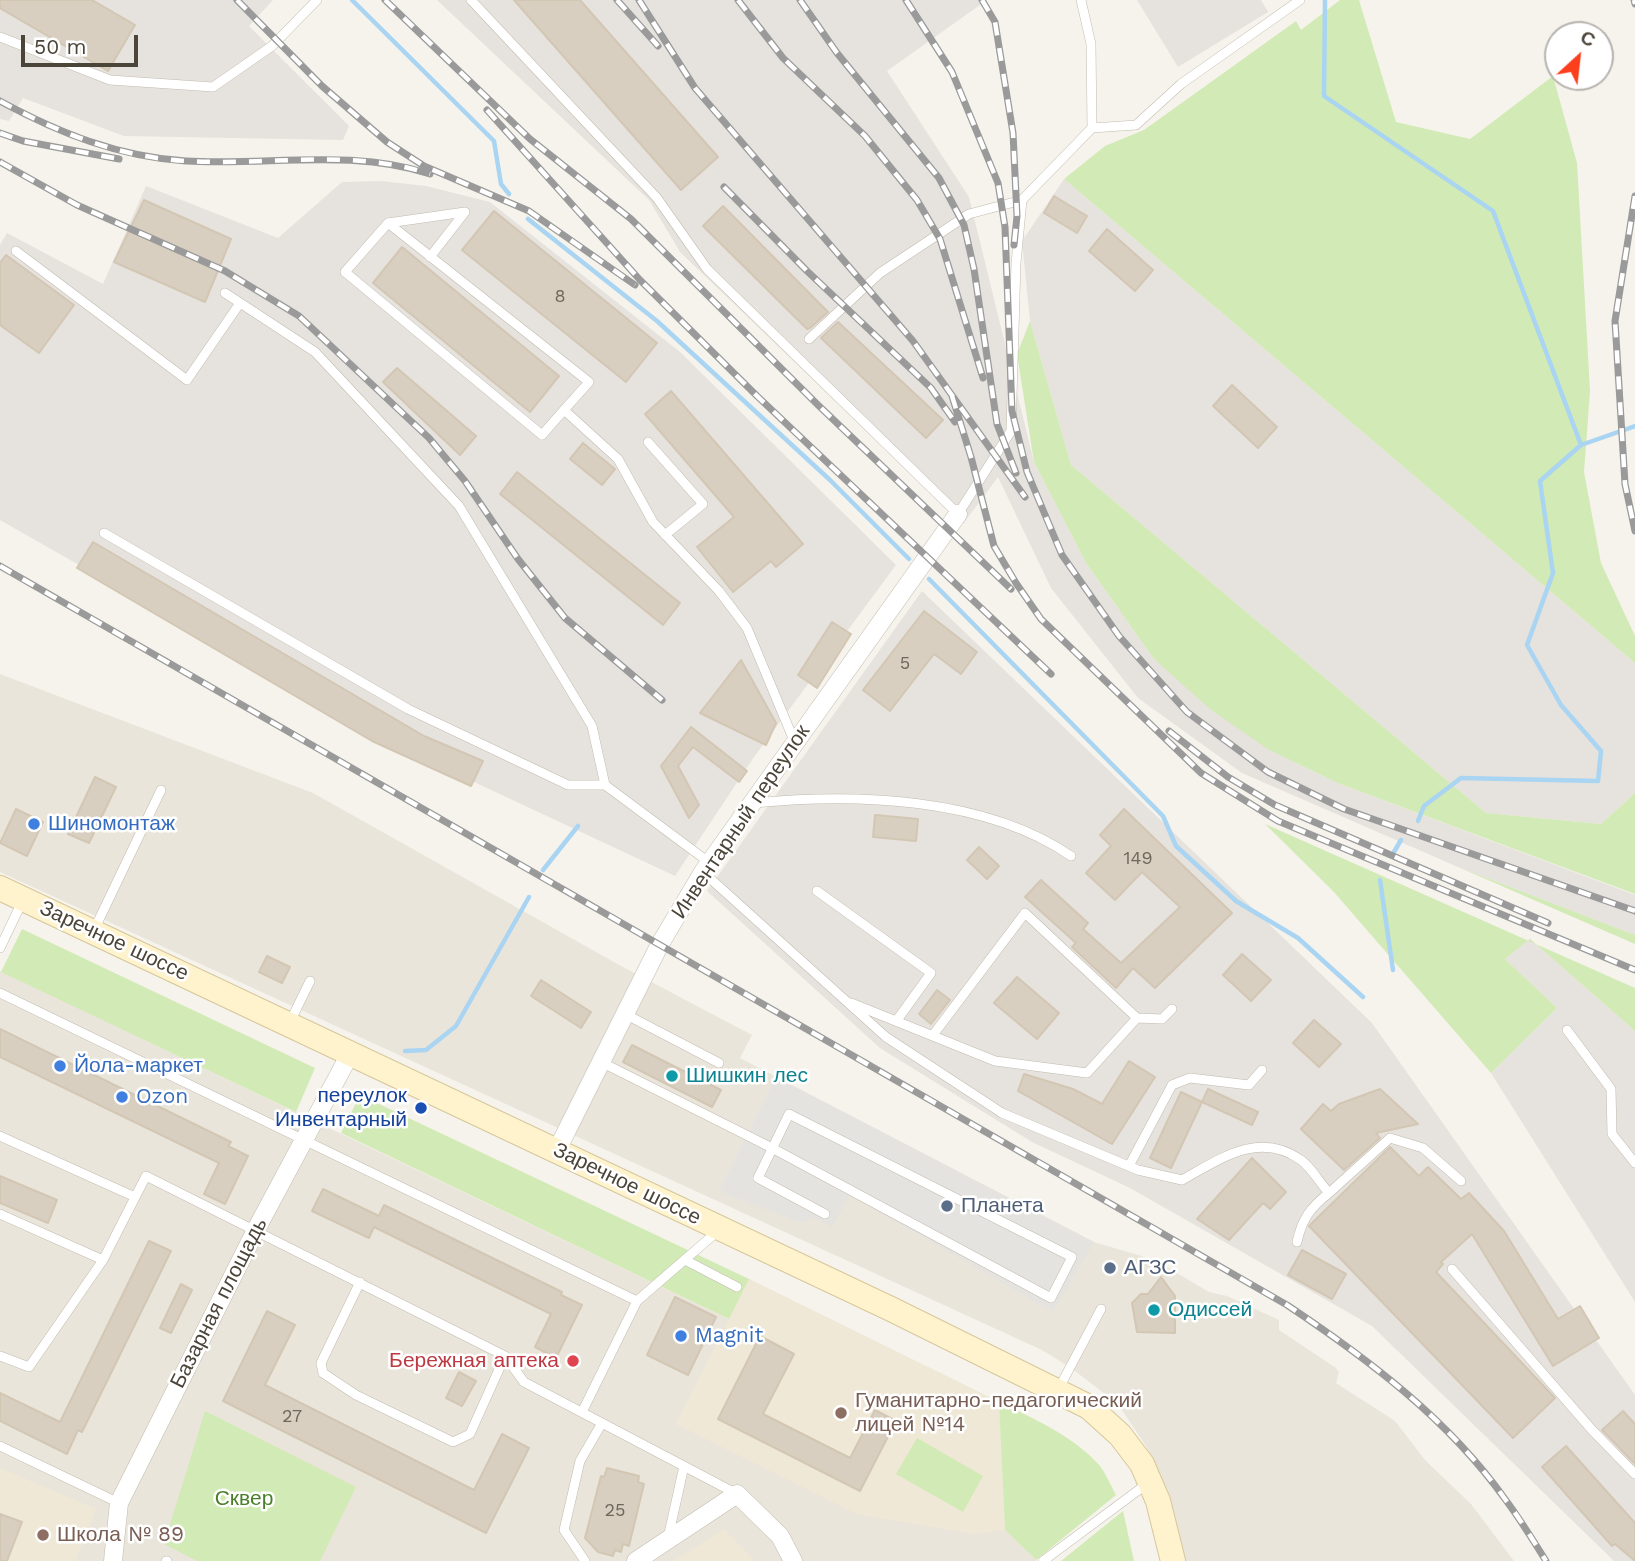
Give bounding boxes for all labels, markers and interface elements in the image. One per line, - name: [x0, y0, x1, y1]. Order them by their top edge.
- scale bar: [24, 21, 142, 65]
- north arrow: [1544, 21, 1614, 91]
- text: С: [1577, 25, 1599, 52]
- text: 50 m: [34, 34, 86, 59]
- house number: 8: [554, 286, 566, 308]
- house number: 5: [900, 653, 910, 675]
- street label: Инвентарный переулок: [667, 720, 815, 924]
- place label: Шиномонтаж: [48, 811, 175, 837]
- marker: Шиномонтаж: [26, 816, 42, 832]
- house number: 149: [1123, 848, 1153, 870]
- street label: Заречное шоссе: [36, 895, 192, 987]
- place label: Йола-маркет: [74, 1053, 203, 1079]
- marker: Йола-маркет: [52, 1058, 68, 1074]
- place label: Шишкин лес: [686, 1063, 808, 1089]
- marker: Шишкин лес: [664, 1068, 680, 1084]
- place label: переулок Инвентарный: [275, 1083, 407, 1133]
- place label: Ozon: [136, 1084, 188, 1110]
- marker: Ozon: [114, 1089, 130, 1105]
- marker: переулок Инвентарный: [413, 1100, 429, 1116]
- street label: Заречное шоссе: [549, 1137, 705, 1231]
- place label: Планета: [961, 1193, 1044, 1219]
- marker: Планета: [939, 1198, 955, 1214]
- street label: Базарная площадь: [165, 1214, 273, 1392]
- place label: АГЗС: [1124, 1255, 1177, 1281]
- marker: АГЗС: [1102, 1260, 1118, 1276]
- place label: Одиссей: [1168, 1297, 1252, 1323]
- marker: Одиссей: [1146, 1302, 1162, 1318]
- place label: Magnit: [695, 1323, 763, 1349]
- marker: Magnit: [673, 1328, 689, 1344]
- place label: Бережная аптека: [389, 1348, 559, 1374]
- marker: Бережная аптека: [565, 1353, 581, 1369]
- place label: Гуманитарно-педагогический лицей №14: [855, 1388, 1142, 1438]
- marker: Гуманитарно-педагогический лицей №14: [833, 1405, 849, 1421]
- house number: 27: [282, 1406, 302, 1428]
- park label: Сквер: [215, 1486, 273, 1512]
- house number: 25: [605, 1500, 625, 1522]
- place label: Школа № 89: [57, 1522, 184, 1548]
- marker: Школа № 89: [35, 1527, 51, 1543]

